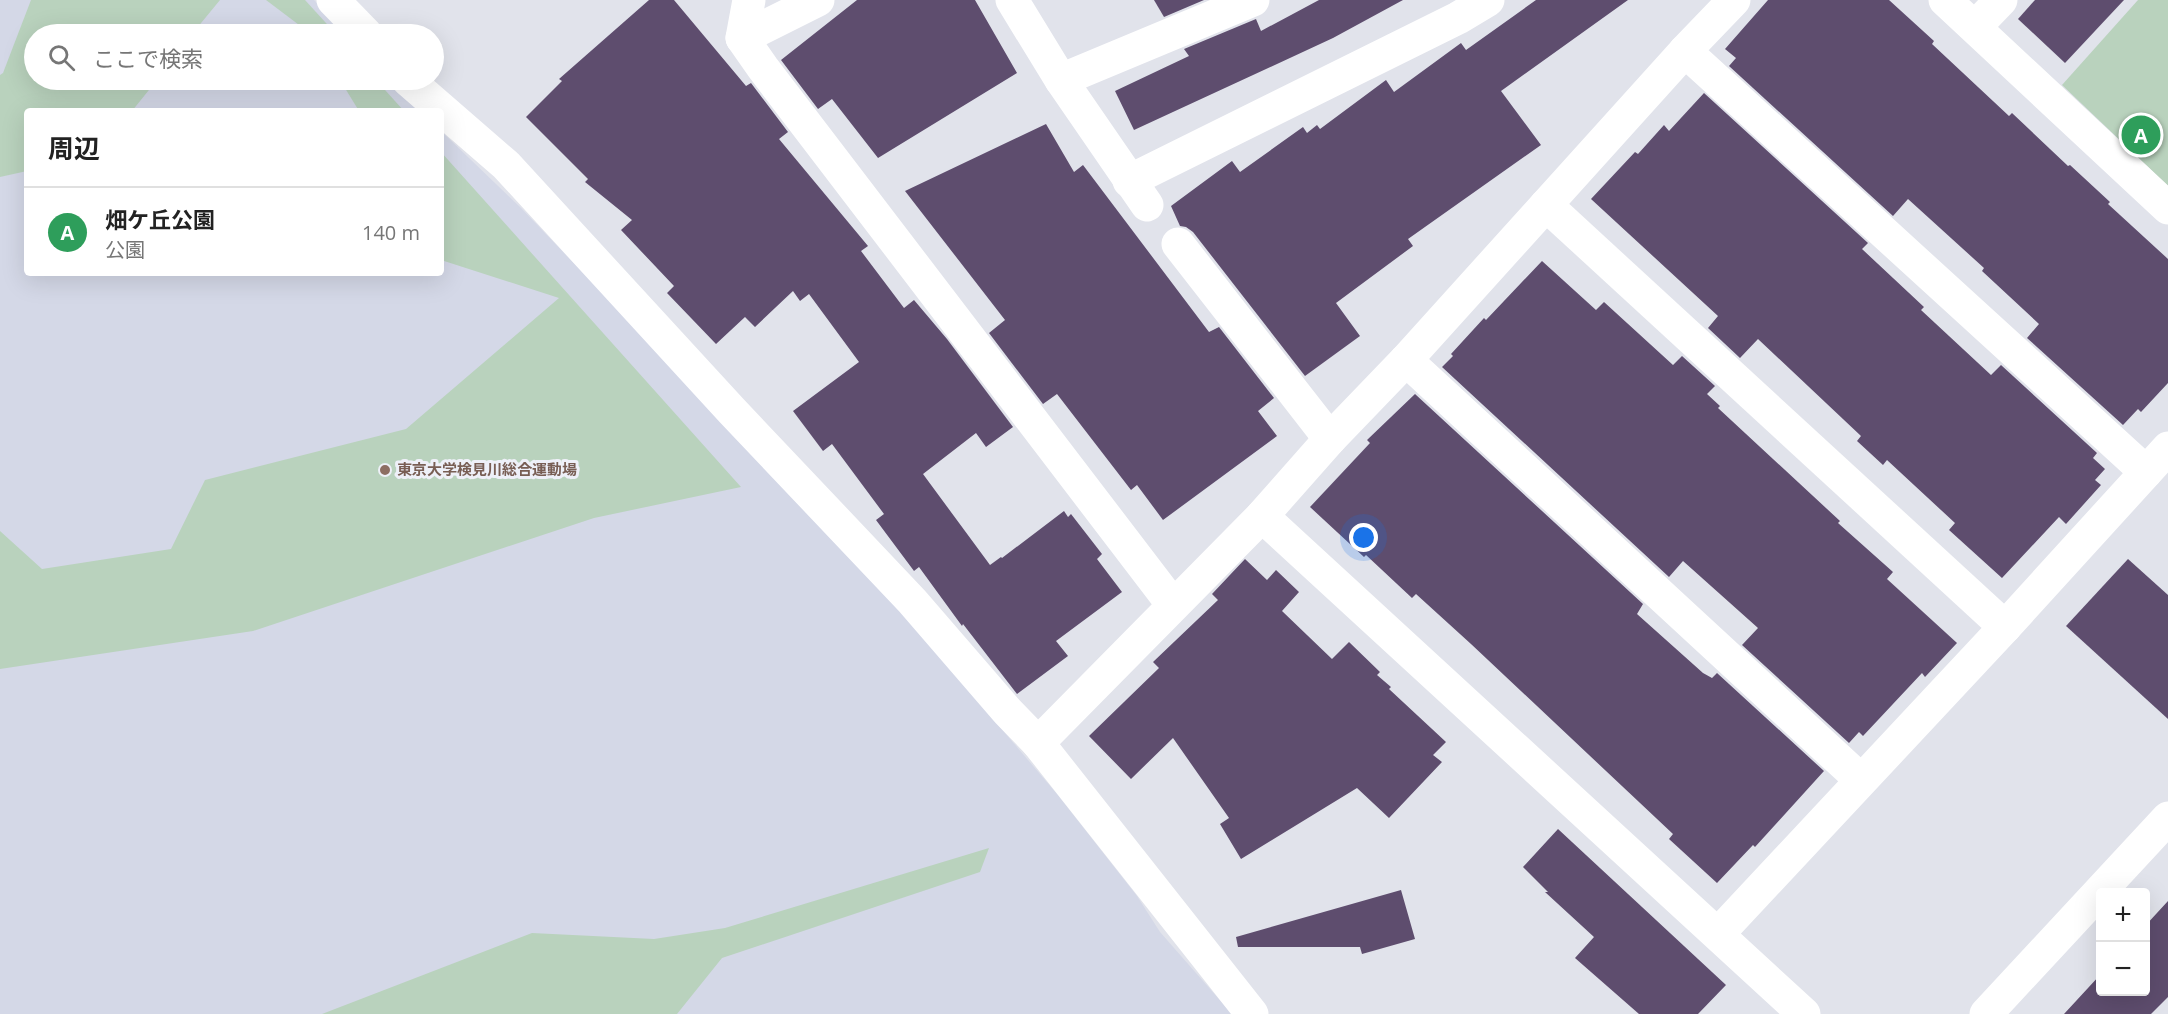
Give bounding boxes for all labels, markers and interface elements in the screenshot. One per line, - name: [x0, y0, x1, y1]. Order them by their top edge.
- search box: [24, 24, 444, 90]
- icon: search: [45, 41, 78, 74]
- text: ここで検索: [93, 43, 203, 73]
- pin: A: [2122, 112, 2160, 158]
- text: 周辺: [48, 130, 100, 166]
- text: 畑ケ丘公園: [105, 204, 215, 234]
- text: A: [61, 219, 74, 246]
- text: 140 m: [362, 219, 420, 246]
- text: 公園: [105, 236, 145, 263]
- place label: 東京大学検見川総合運動場: [397, 459, 577, 479]
- marker: 東京大学検見川総合運動場: [378, 463, 392, 477]
- your location: [1349, 523, 1378, 552]
- map controls: [2096, 888, 2150, 996]
- button: +: [2096, 888, 2150, 942]
- button: −: [2096, 942, 2150, 996]

